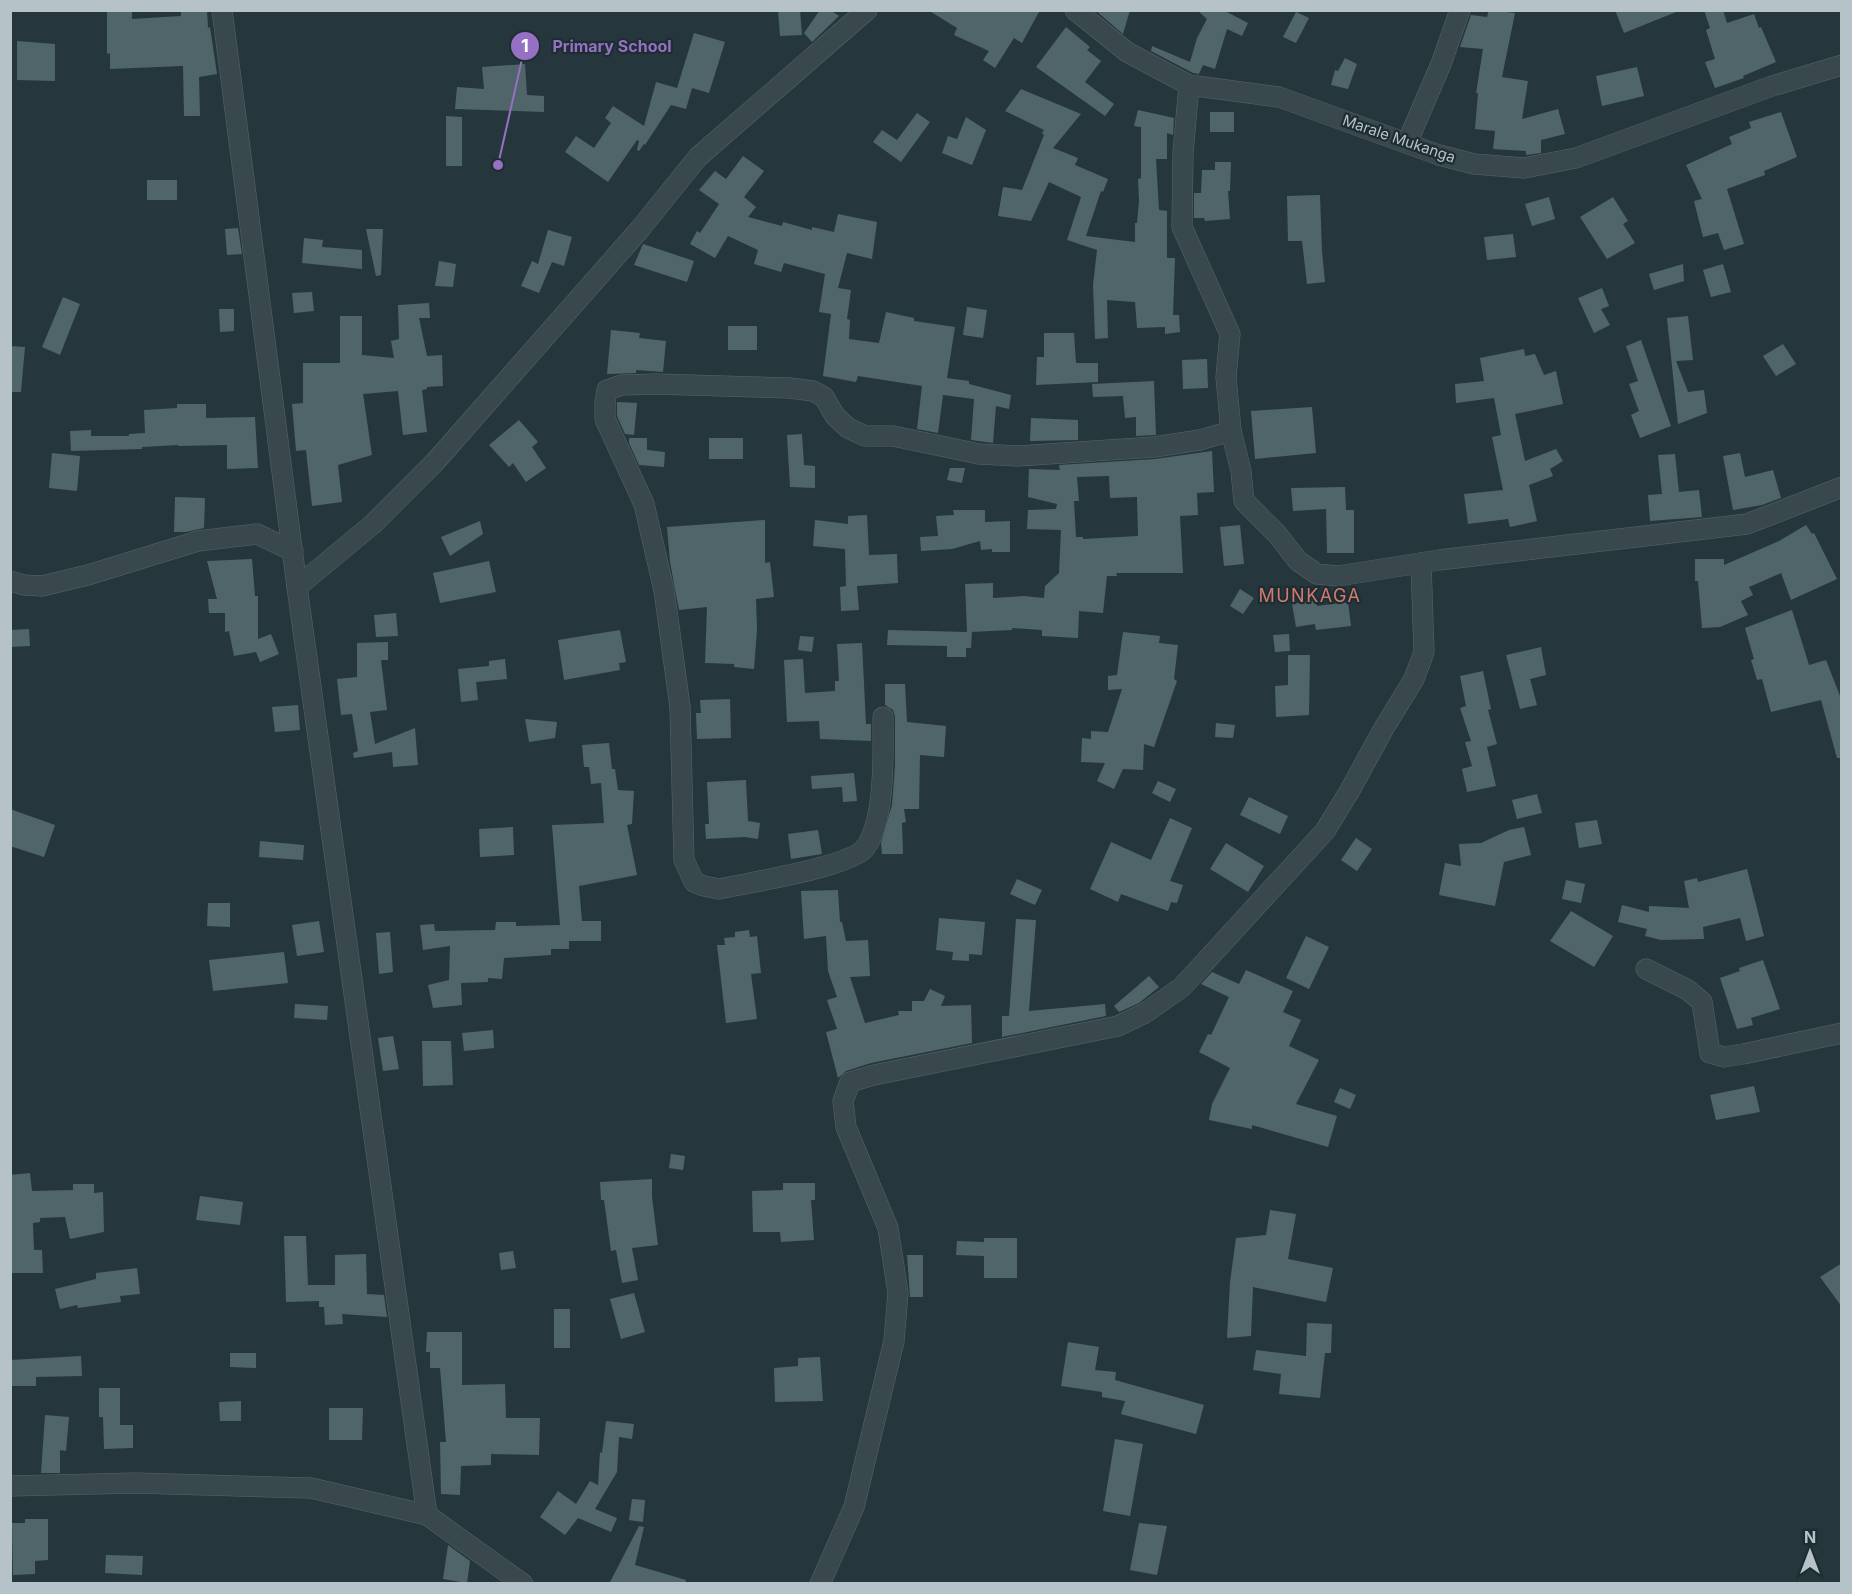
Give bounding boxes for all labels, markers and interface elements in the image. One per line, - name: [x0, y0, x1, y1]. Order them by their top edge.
- callout: Primary School: [510, 29, 684, 63]
- text: 1: [521, 35, 529, 56]
- text: Primary School: [552, 36, 672, 56]
- street label: Marale Mukanga: [1340, 110, 1458, 167]
- district label: MUNKAGA: [1258, 585, 1362, 606]
- north arrow: [1780, 1522, 1840, 1582]
- text: N: [1804, 1527, 1816, 1547]

